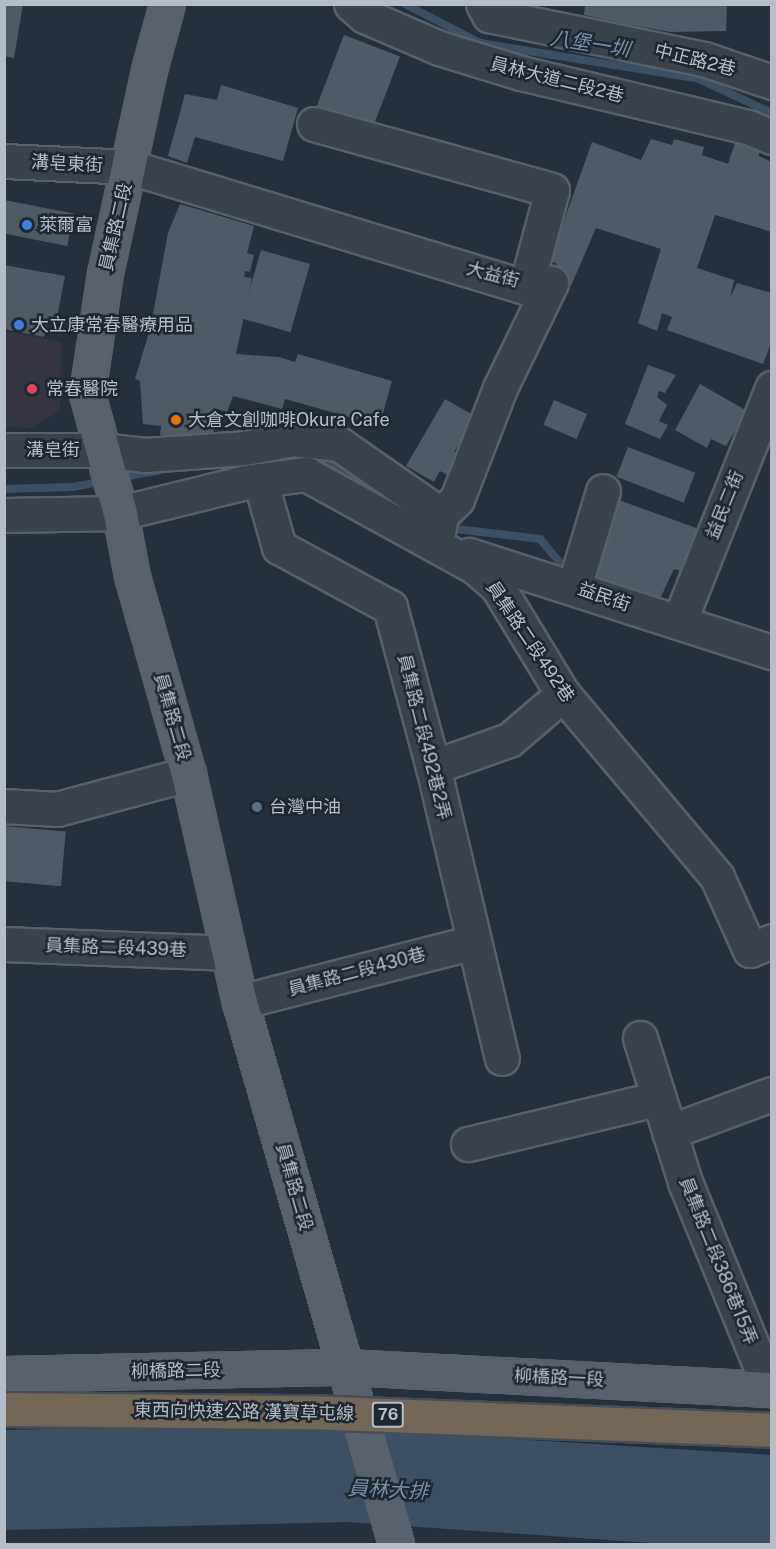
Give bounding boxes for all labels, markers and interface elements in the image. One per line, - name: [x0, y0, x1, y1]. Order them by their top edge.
- water label: 八堡一圳: [549, 26, 631, 62]
- street label: 中正路2巷: [652, 40, 738, 80]
- street label: 員林大道二段2巷: [488, 53, 626, 107]
- street label: 溝皂東街: [30, 151, 104, 177]
- street label: 員集路二段: [95, 181, 137, 273]
- place label: 萊爾富: [39, 214, 93, 236]
- marker: 萊爾富: [20, 218, 34, 232]
- street label: 大益街: [464, 258, 522, 292]
- place label: 大立康常春醫療用品: [31, 314, 193, 336]
- marker: 大立康常春醫療用品: [12, 318, 26, 332]
- place label: 常春醫院: [46, 378, 118, 400]
- marker: 常春醫院: [23, 380, 41, 398]
- place label: 大倉文創咖啡Okura Cafe: [188, 409, 390, 431]
- marker: 大倉文創咖啡Okura Cafe: [169, 413, 183, 427]
- street label: 溝皂街: [26, 439, 80, 461]
- street label: 益民二街: [702, 468, 748, 542]
- street label: 員集路二段492巷: [482, 577, 578, 707]
- street label: 益民街: [575, 578, 633, 616]
- street label: 員集路二段492巷2弄: [393, 652, 455, 822]
- street label: 員集路二段: [149, 671, 195, 763]
- place label: 台灣中油: [269, 796, 341, 818]
- marker: 台灣中油: [250, 800, 264, 814]
- street label: 員集路二段439巷: [45, 935, 187, 961]
- street label: 員集路二段430巷: [286, 943, 428, 1001]
- street label: 員集路二段: [271, 1141, 317, 1233]
- street label: 員集路二段386巷15弄: [674, 1174, 762, 1348]
- street label: 柳橋路二段: [131, 1359, 221, 1383]
- street label: 柳橋路一段: [513, 1365, 605, 1391]
- street label: 東西向快速公路 漢寶草屯線: [134, 1399, 354, 1425]
- road number: 76: [372, 1402, 404, 1428]
- water label: 員林大排: [347, 1476, 429, 1504]

